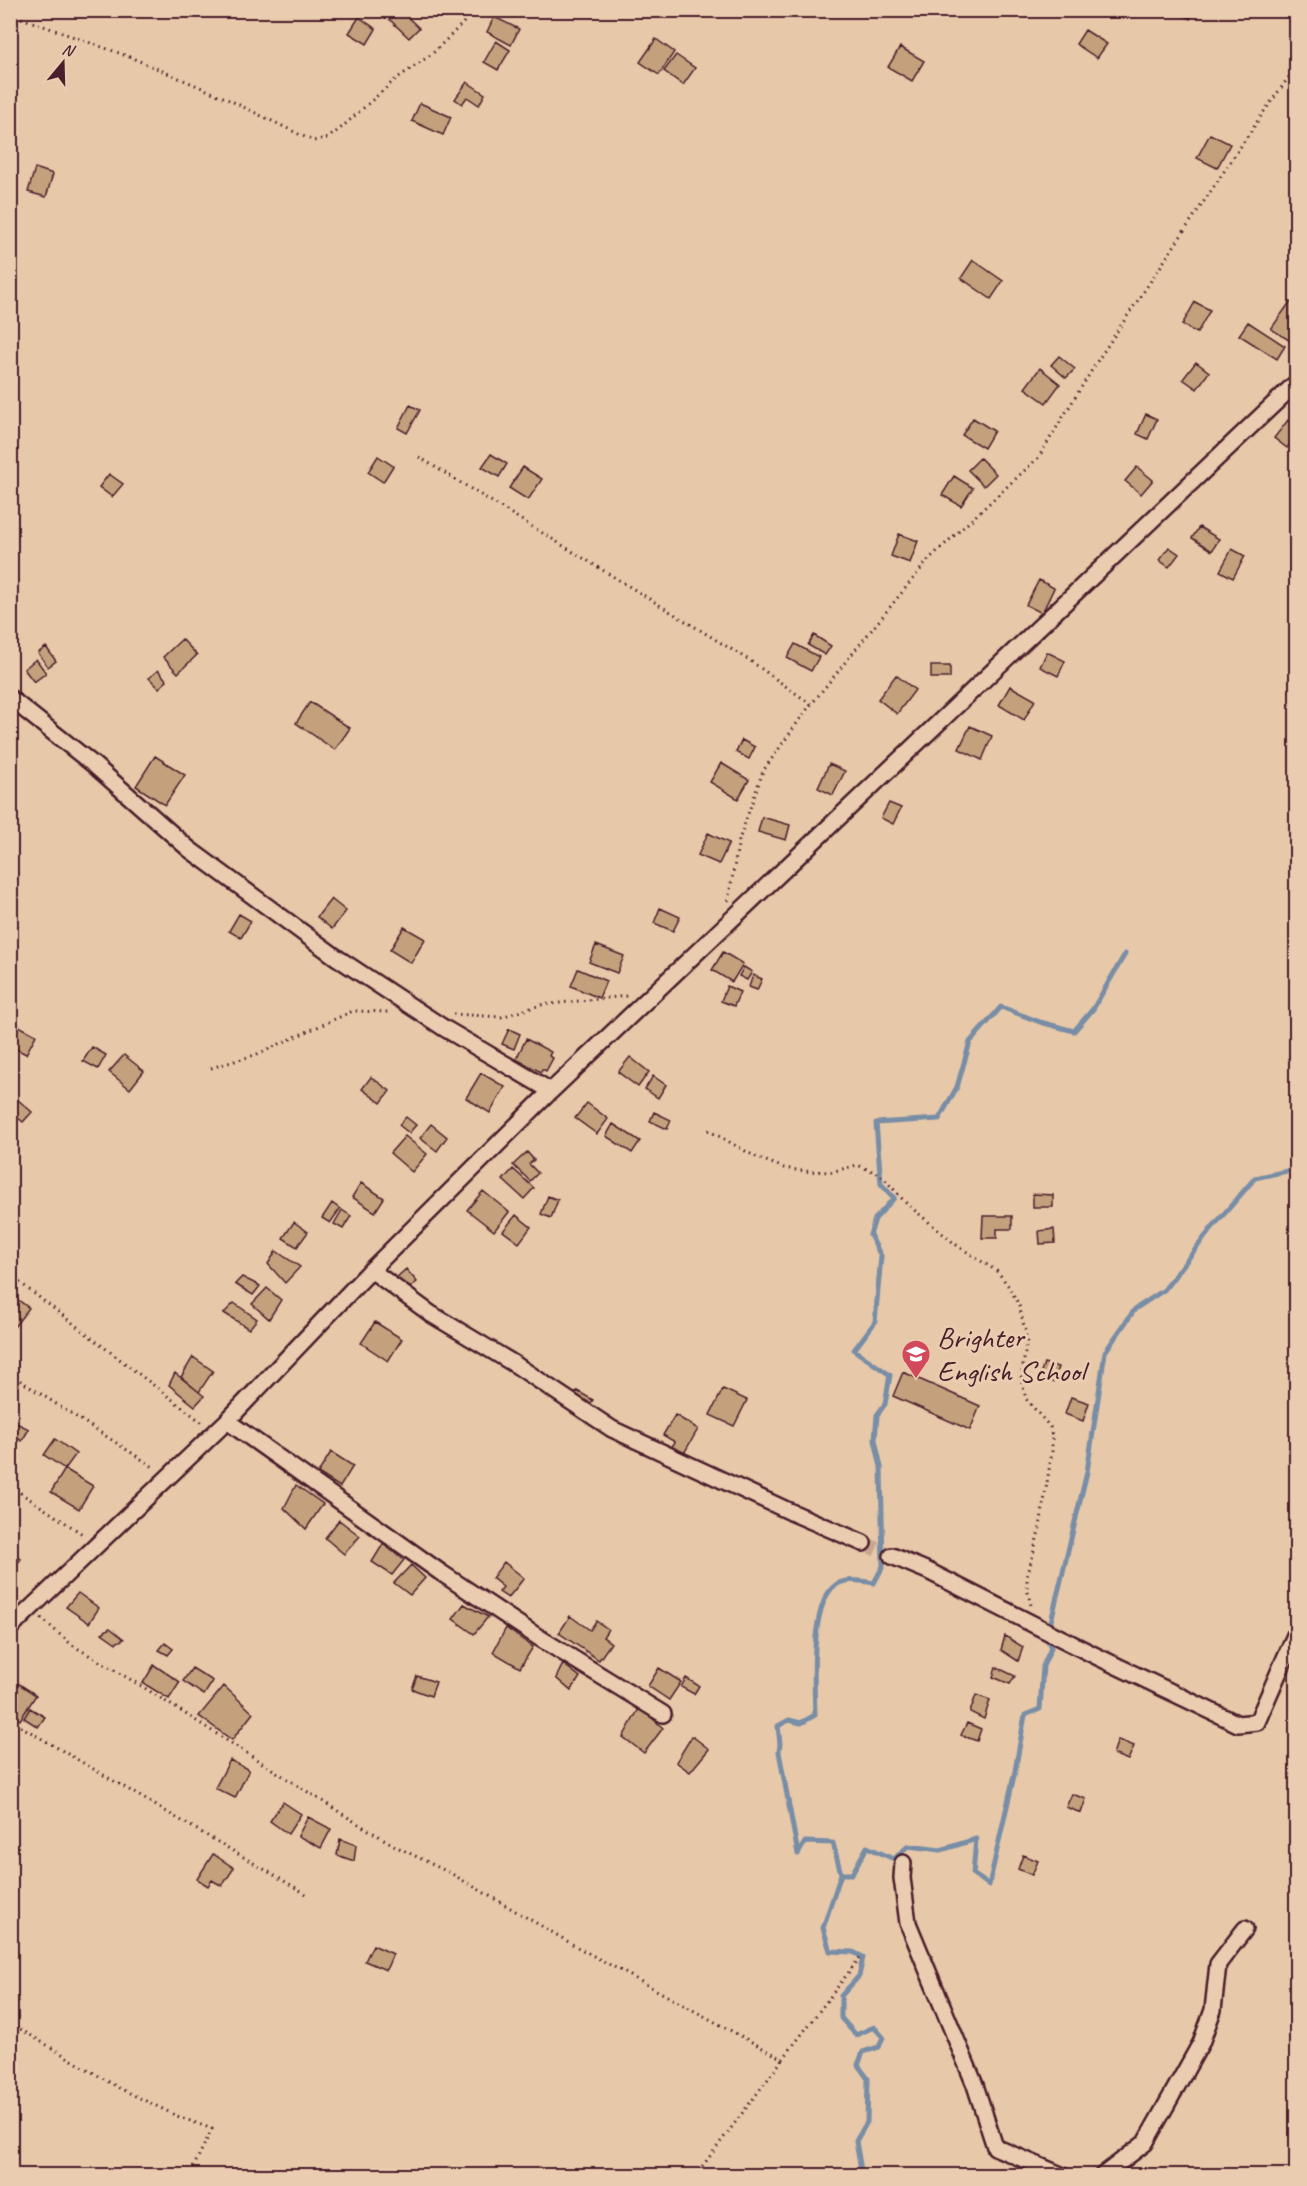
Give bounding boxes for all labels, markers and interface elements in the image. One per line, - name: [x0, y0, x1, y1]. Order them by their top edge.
- north arrow: [33, 33, 93, 93]
- text: N: [60, 39, 78, 62]
- place label: Brighter English School: [937, 1318, 1090, 1390]
- school or university icon: Brighter English School: [900, 1338, 932, 1380]

